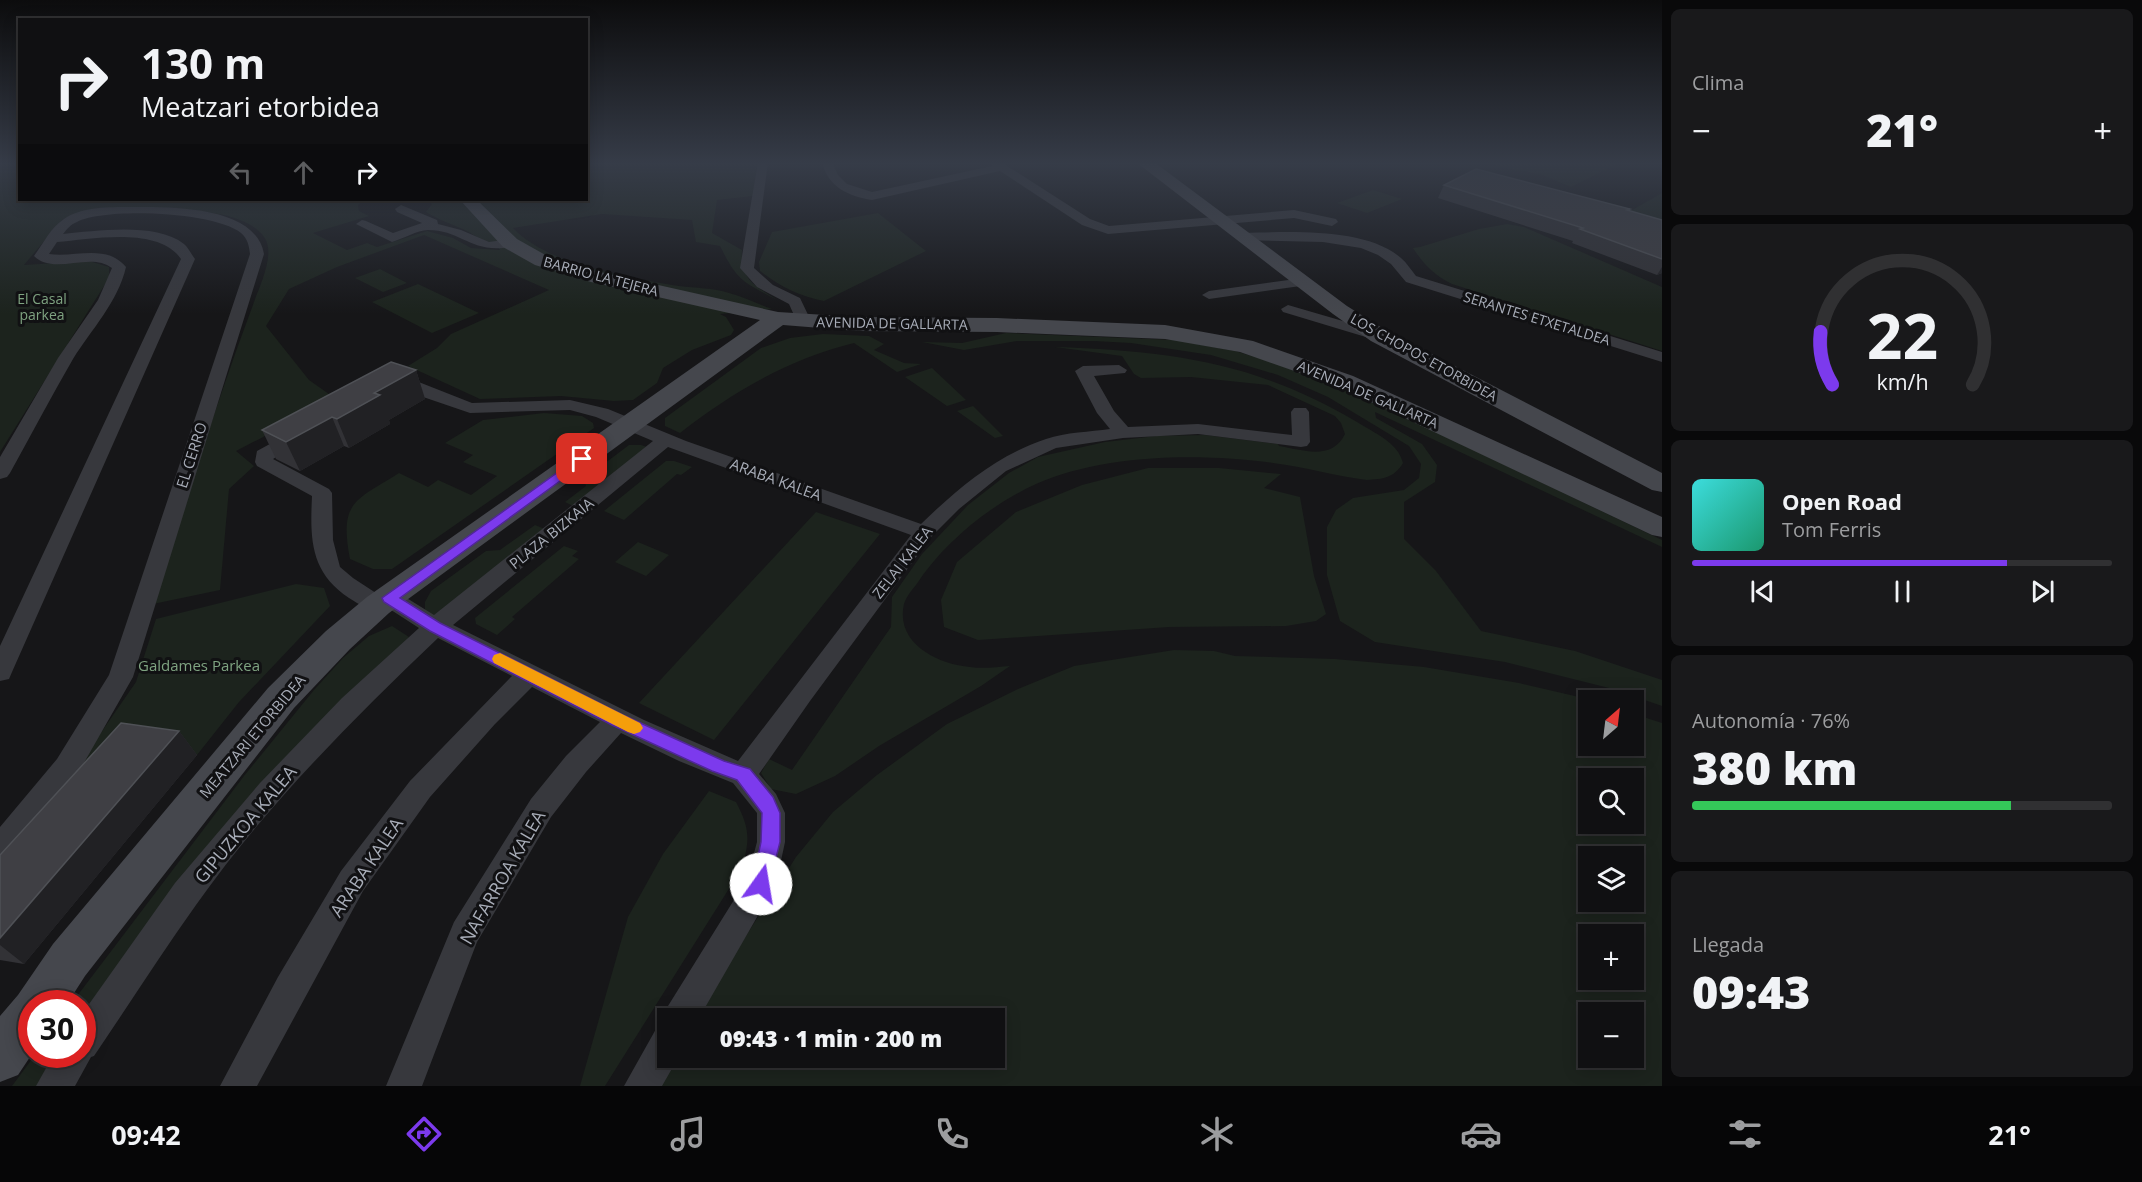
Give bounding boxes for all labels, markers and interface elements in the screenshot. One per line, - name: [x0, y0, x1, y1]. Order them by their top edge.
- text: 130 m: [141, 34, 265, 91]
- icon: right: [42, 42, 120, 120]
- text: Clima: [1692, 69, 1744, 96]
- text: Meatzari etorbidea: [141, 88, 380, 125]
- text: 21°: [1866, 99, 1938, 160]
- text: −: [1692, 108, 1711, 153]
- text: +: [2093, 108, 2112, 153]
- icon: left: [224, 156, 257, 189]
- icon: ahead: [287, 156, 320, 189]
- icon: right: [350, 156, 383, 189]
- street label: BARRIO LA TEJERA: [542, 252, 661, 300]
- street label: SERANTES ETXETALDEA: [1461, 287, 1613, 349]
- park label: El Casal parkea: [17, 289, 67, 324]
- text: 22: [1866, 292, 1938, 377]
- street label: LOS CHOPOS ETORBIDEA: [1347, 309, 1501, 405]
- street label: AVENIDA DE GALLARTA: [816, 312, 968, 334]
- street label: AVENIDA DE GALLARTA: [1295, 356, 1442, 432]
- text: km/h: [1876, 367, 1928, 396]
- street label: EL CERRO: [171, 420, 211, 490]
- pin: [556, 433, 607, 484]
- icon: arrive: [565, 442, 598, 475]
- street label: ARABA KALEA: [728, 453, 825, 505]
- text: Open Road: [1782, 486, 1902, 516]
- street label: PLAZA BIZKAIA: [505, 492, 598, 573]
- text: Tom Ferris: [1782, 516, 1881, 543]
- street label: ZELAI KALEA: [867, 521, 937, 602]
- icon: previous: [1746, 575, 1779, 608]
- icon: pause: [1886, 575, 1919, 608]
- icon: next: [2026, 575, 2059, 608]
- park label: Galdames Parkea: [138, 655, 260, 675]
- street label: MEATZARI ETORBIDEA: [194, 670, 310, 802]
- north arrow: [1578, 690, 1644, 756]
- map controls: [1578, 690, 1644, 1068]
- text: Autonomía · 76%: [1692, 707, 1850, 734]
- text: 380 km: [1692, 737, 1857, 798]
- street label: GIPUZKOA KALEA: [189, 760, 302, 888]
- button: search: [1578, 768, 1644, 834]
- street label: NAFARROA KALEA: [454, 805, 550, 948]
- street label: ARABA KALEA: [324, 812, 408, 921]
- button: layers: [1578, 846, 1644, 912]
- position arrow: [729, 852, 793, 916]
- button: +: [1578, 924, 1644, 990]
- text: Llegada: [1692, 931, 1764, 958]
- text: 09:43: [1692, 961, 1810, 1022]
- speed limit sign: 30: [18, 990, 96, 1068]
- button: −: [1578, 1002, 1644, 1068]
- text: 09:43 · 1 min · 200 m: [720, 1023, 942, 1053]
- icon: directions: [403, 1113, 445, 1155]
- icon: music: [667, 1113, 709, 1155]
- icon: phone: [931, 1113, 973, 1155]
- icon: climate: [1196, 1113, 1238, 1155]
- icon: car: [1460, 1113, 1502, 1155]
- icon: filters: [1724, 1113, 1766, 1155]
- text: 09:42: [111, 1116, 181, 1153]
- text: 21°: [1988, 1116, 2031, 1153]

